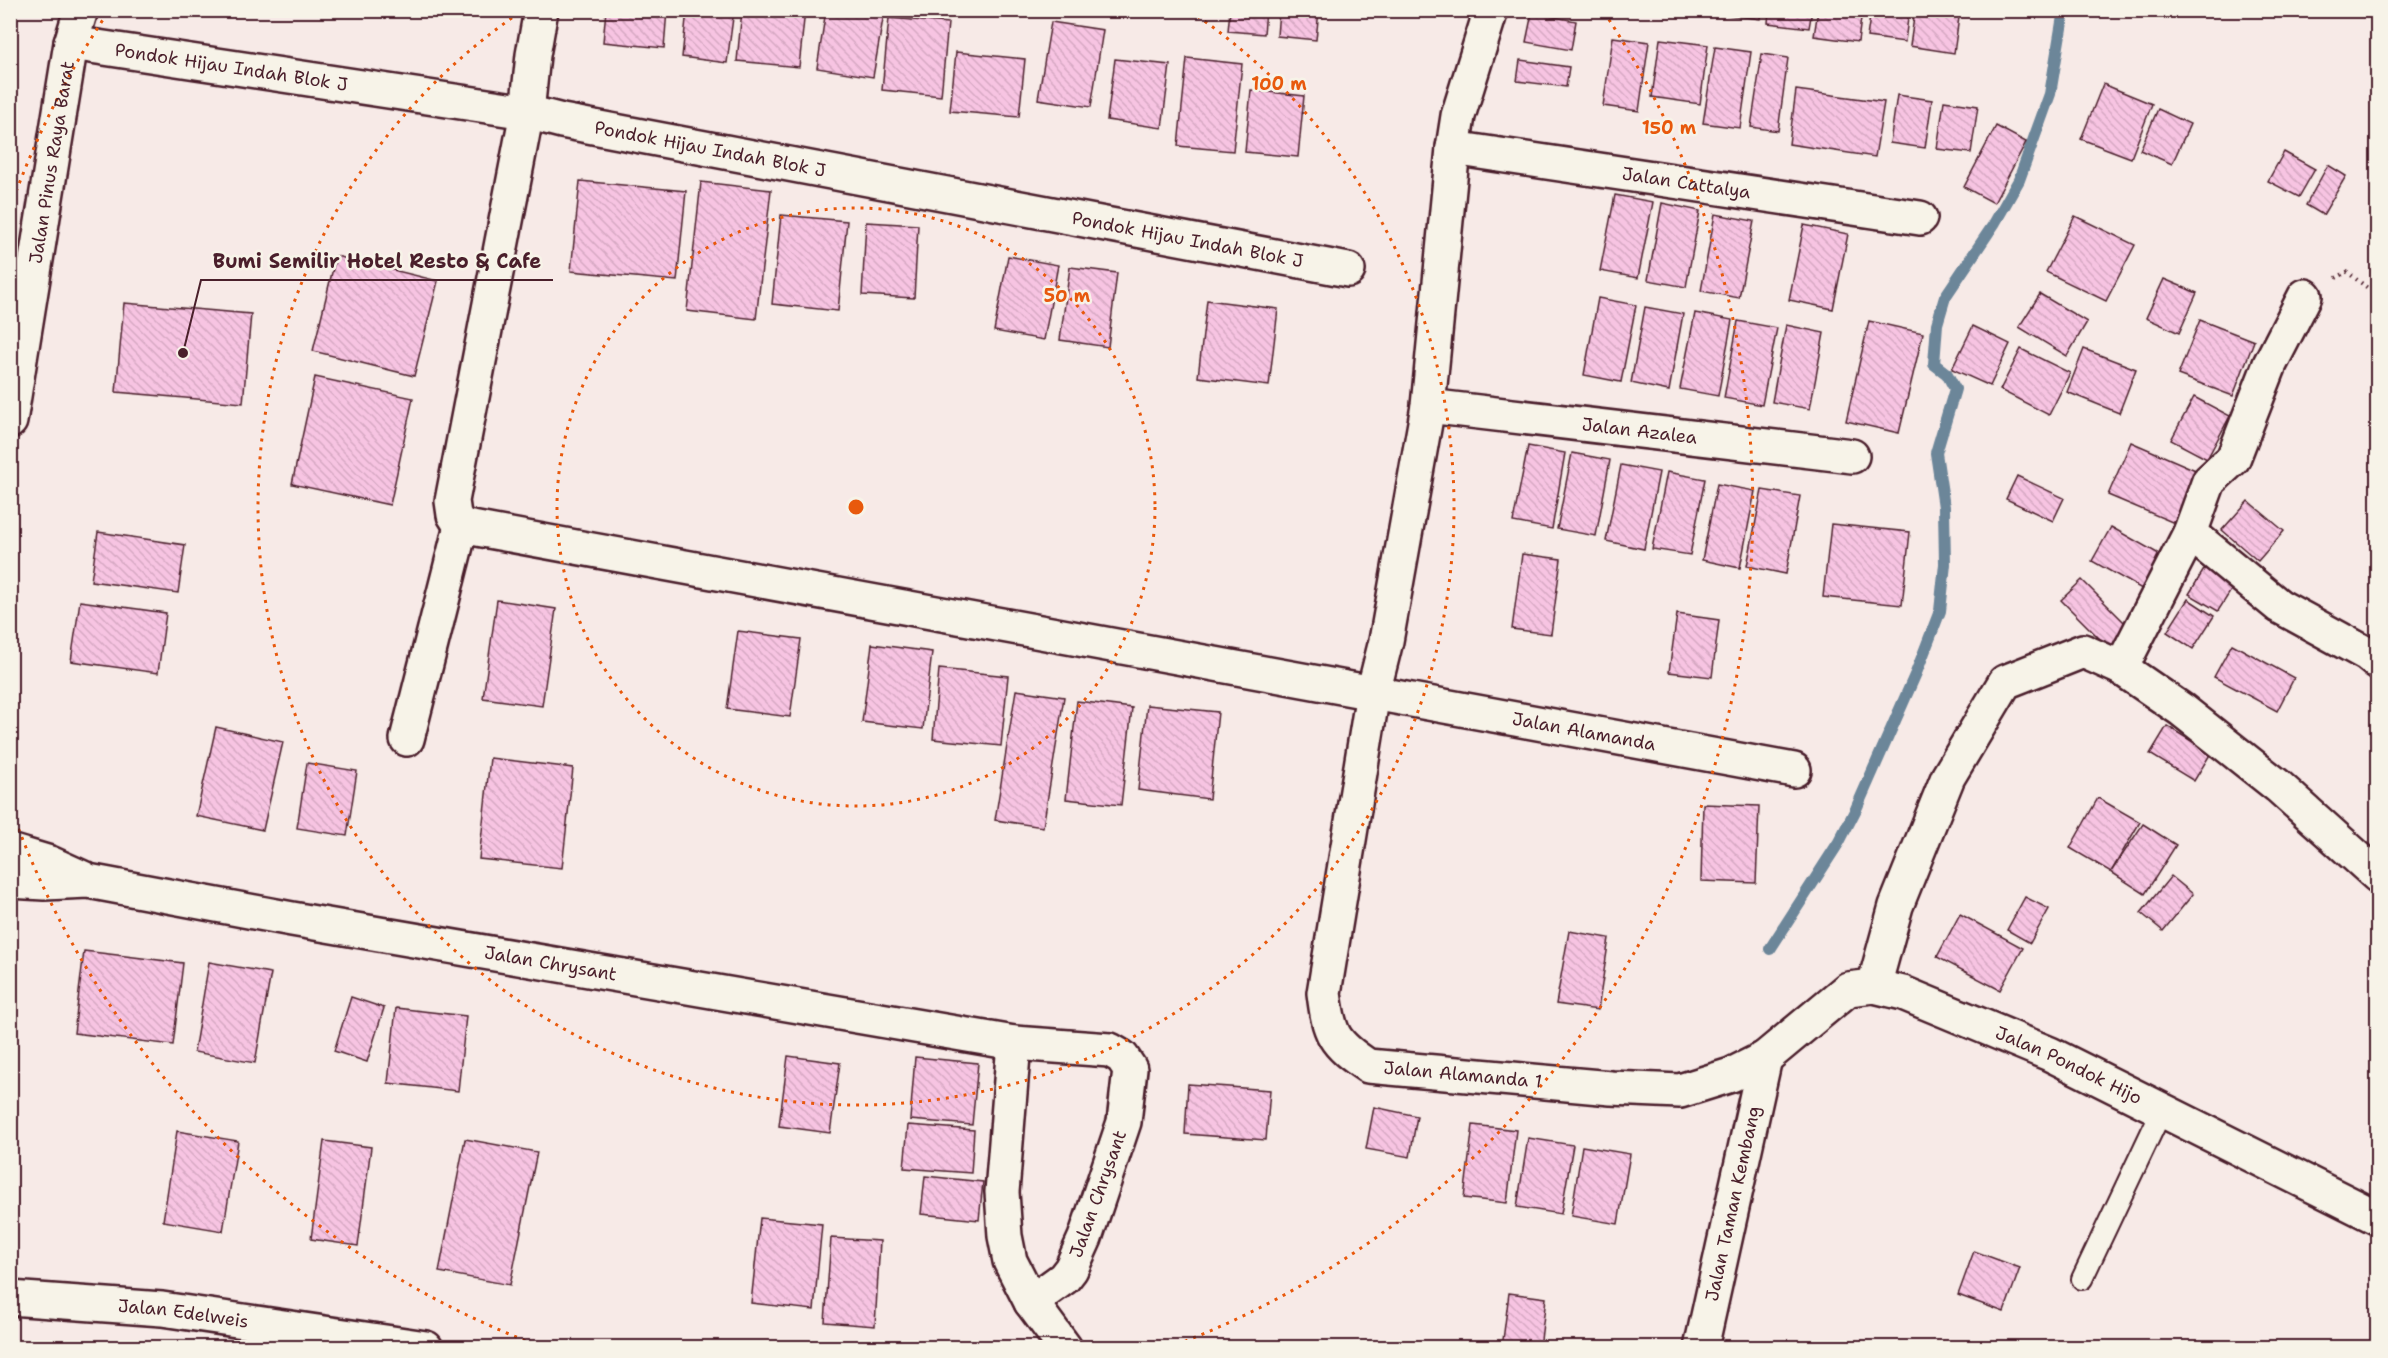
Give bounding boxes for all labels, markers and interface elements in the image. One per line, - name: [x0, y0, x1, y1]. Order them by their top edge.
- street label: Pondok Hijau Indah Blok J: [113, 38, 349, 97]
- street label: Jalan Pinus Raya Barat: [24, 59, 80, 265]
- text: 100 m: [1251, 72, 1307, 96]
- street label: Pondok Hijau Indah Blok J: [592, 115, 828, 183]
- text: 150 m: [1642, 116, 1697, 140]
- street label: Jalan Cattalya: [1620, 161, 1752, 204]
- street label: Pondok Hijau Indah Blok J: [1070, 206, 1305, 273]
- callout: Bumi Semilir Hotel Resto & Cafe: [201, 242, 553, 280]
- text: Bumi Semilir Hotel Resto & Cafe: [213, 248, 541, 274]
- text: 50 m: [1044, 284, 1091, 308]
- street label: Jalan Azalea: [1581, 412, 1699, 450]
- centre of rings: [846, 497, 866, 517]
- street label: Jalan Alamanda: [1510, 707, 1658, 756]
- street label: Jalan Chrysant: [483, 940, 619, 987]
- street label: Jalan Pondok Hijo: [1992, 1021, 2146, 1110]
- street label: Jalan Alamanda 1: [1383, 1055, 1543, 1094]
- street label: Jalan Taman Kembang: [1700, 1103, 1766, 1304]
- street label: Jalan Chrysant: [1064, 1127, 1132, 1261]
- street label: Jalan Edelweis: [117, 1294, 250, 1334]

